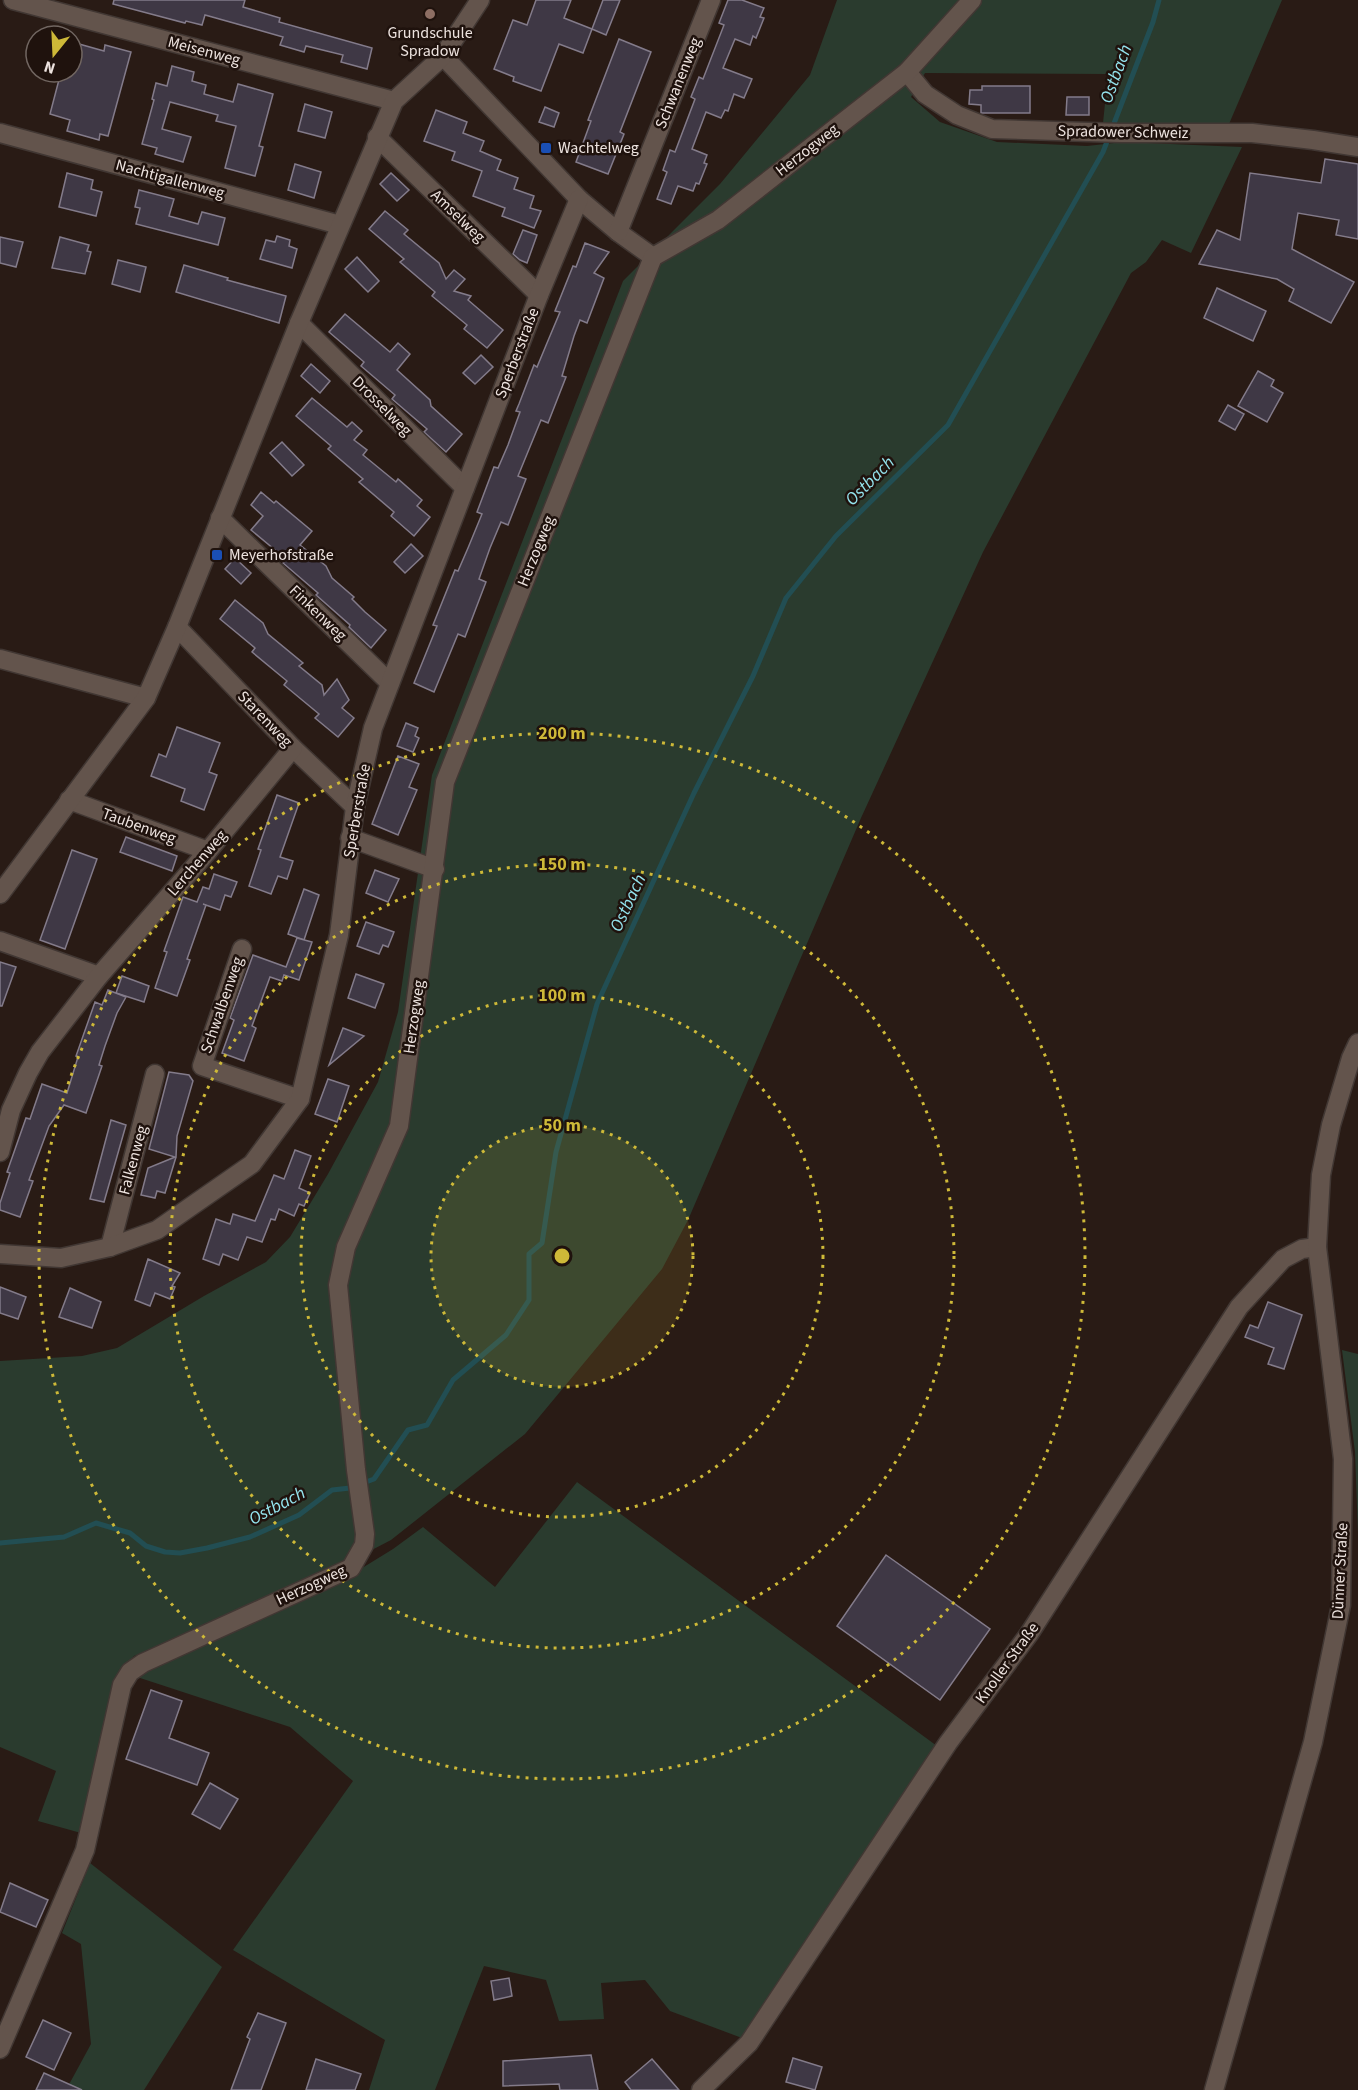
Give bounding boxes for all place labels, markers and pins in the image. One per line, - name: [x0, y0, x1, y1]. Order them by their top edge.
- marker: Grundschule Spradow: [423, 7, 437, 21]
- place label: Grundschule Spradow: [387, 22, 473, 62]
- place label: Wachtelweg: [558, 137, 639, 159]
- marker: Wachtelweg: [539, 141, 553, 155]
- place label: Meyerhofstraße: [229, 544, 334, 566]
- marker: Meyerhofstraße: [210, 548, 224, 562]
- centre of rings: [552, 1246, 572, 1266]

